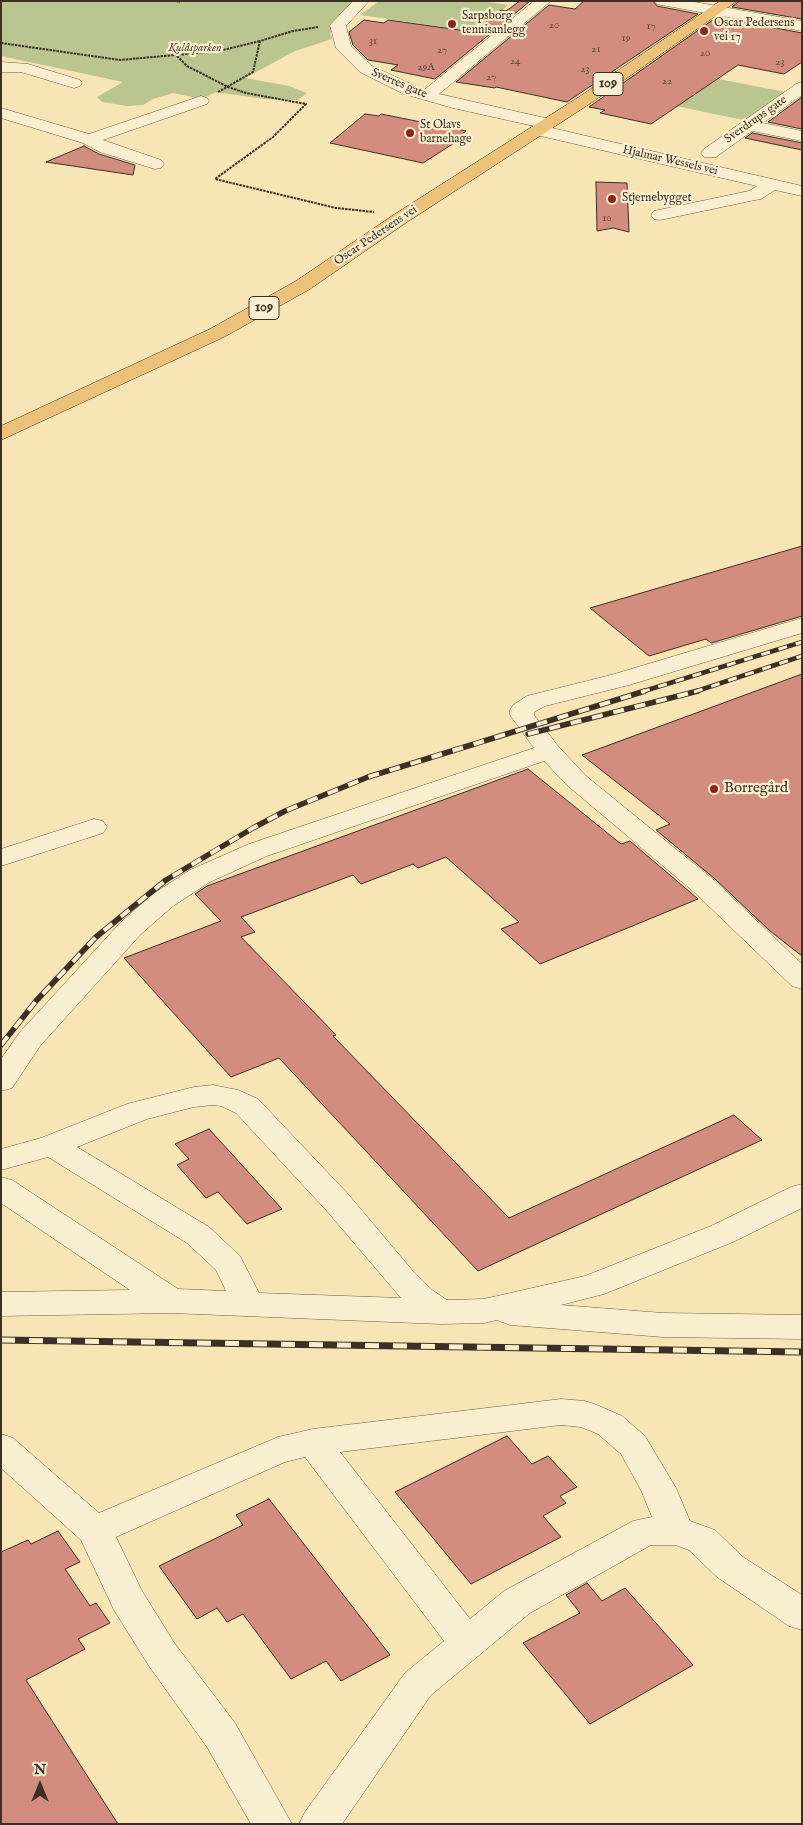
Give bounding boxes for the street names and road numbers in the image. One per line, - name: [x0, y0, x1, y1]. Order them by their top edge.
- street label: Sverres gate: [369, 66, 429, 102]
- road number: 109: [593, 72, 623, 96]
- street label: Sverdrups gate: [722, 93, 790, 147]
- street label: Hjalmar Wessels vei: [621, 143, 719, 179]
- street label: Oscar Pedersens vei: [332, 203, 420, 269]
- road number: 109: [249, 296, 279, 320]

